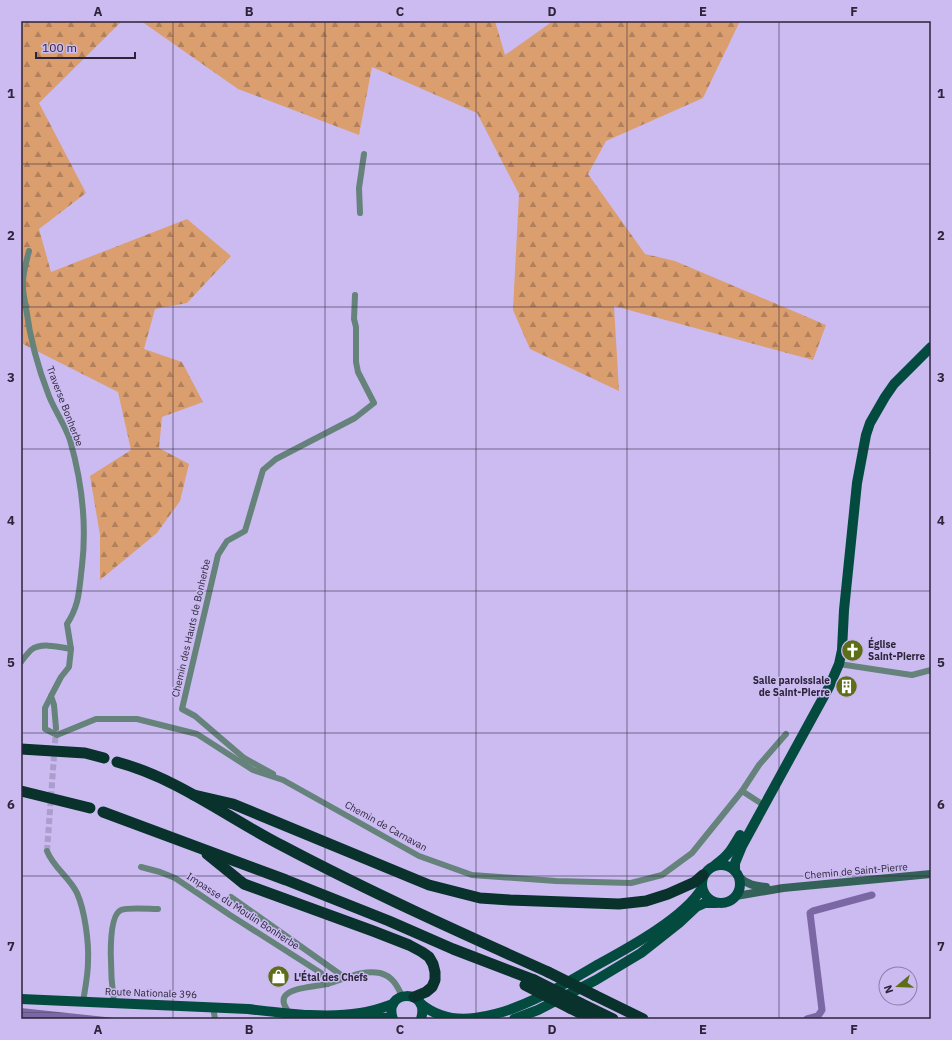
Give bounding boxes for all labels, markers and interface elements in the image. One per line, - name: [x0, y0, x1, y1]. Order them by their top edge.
- text: A: [94, 3, 103, 20]
- text: B: [245, 3, 254, 20]
- text: C: [396, 3, 405, 20]
- text: D: [547, 3, 557, 20]
- text: E: [699, 3, 707, 20]
- text: F: [850, 3, 858, 20]
- scale bar: [36, 34, 135, 60]
- text: 100 m: [42, 40, 77, 55]
- text: 1: [7, 85, 15, 102]
- text: 1: [937, 85, 945, 102]
- text: 2: [7, 227, 15, 244]
- text: 2: [937, 227, 945, 244]
- street label: Traverse Bonherbe: [44, 364, 86, 448]
- text: 3: [7, 369, 15, 386]
- text: 3: [937, 369, 945, 386]
- text: 4: [7, 512, 15, 529]
- text: 4: [937, 512, 945, 529]
- street label: Chemin des Hauts de Bonherbe: [169, 557, 213, 698]
- place label: Église Saint-Pierre: [868, 636, 926, 663]
- church icon: Église Saint-Pierre: [840, 637, 866, 663]
- text: 5: [7, 654, 15, 671]
- text: 5: [937, 654, 945, 671]
- building icon: Salle paroissiale de Saint-Pierre: [833, 673, 859, 699]
- place label: Salle paroissiale de Saint-Pierre: [753, 674, 830, 699]
- text: 6: [7, 796, 15, 813]
- text: 6: [937, 796, 945, 813]
- street label: Chemin de Carnavan: [342, 798, 430, 854]
- street label: Chemin de Saint-Pierre: [804, 860, 909, 882]
- street label: Impasse du Moulin Bonherbe: [184, 870, 302, 953]
- text: 7: [7, 938, 15, 955]
- text: 7: [937, 938, 945, 955]
- shop icon: L'Étal des Chefs: [265, 964, 291, 990]
- north arrow: [878, 966, 918, 1006]
- place label: L'Étal des Chefs: [294, 969, 368, 984]
- text: N: [881, 983, 896, 995]
- street label: Route Nationale 396: [105, 985, 197, 1001]
- text: A: [94, 1021, 103, 1038]
- text: B: [245, 1021, 254, 1038]
- text: C: [396, 1021, 405, 1038]
- text: D: [547, 1021, 557, 1038]
- text: E: [699, 1021, 707, 1038]
- text: F: [850, 1021, 858, 1038]

